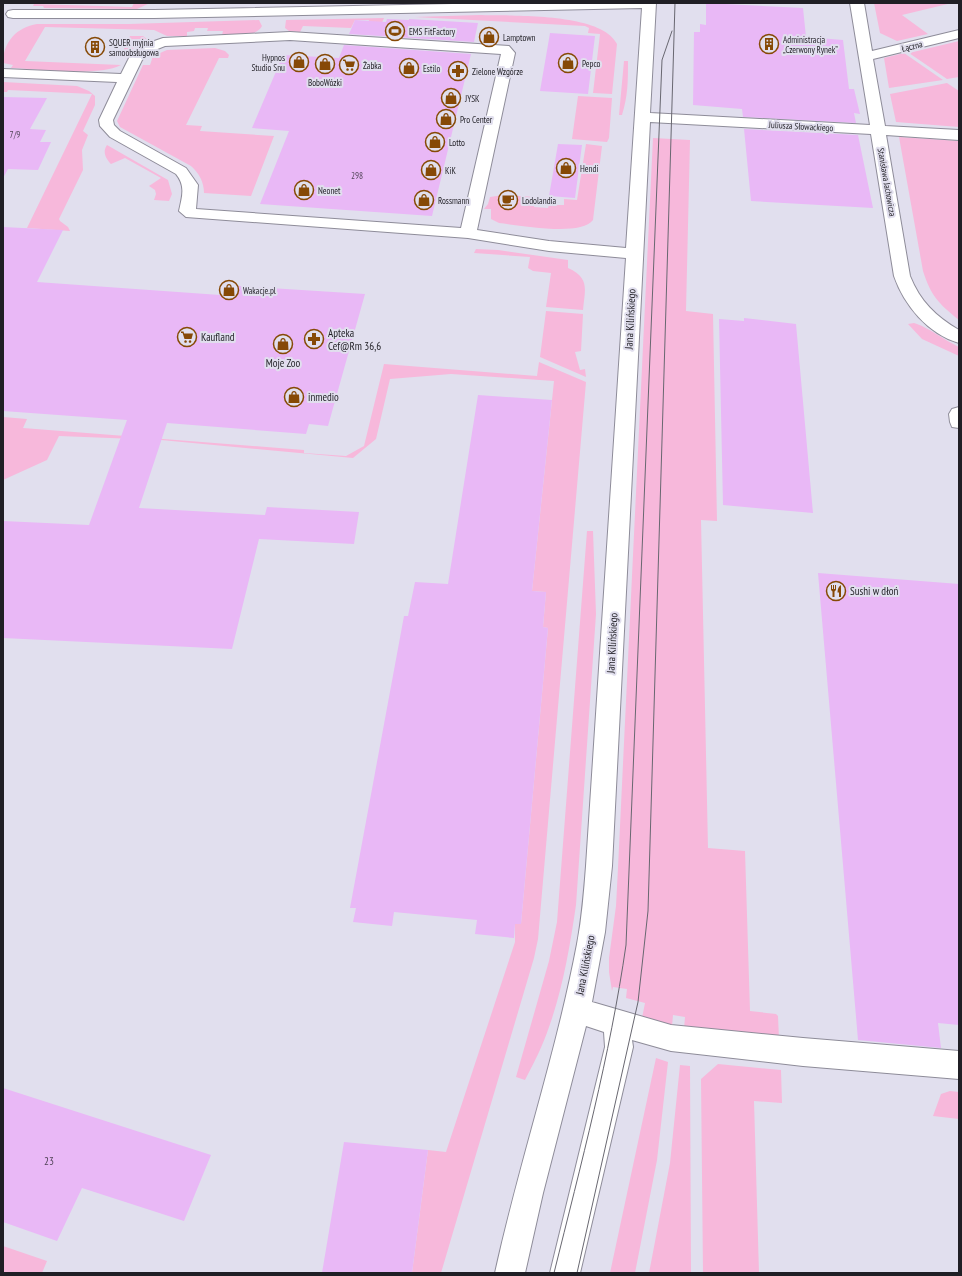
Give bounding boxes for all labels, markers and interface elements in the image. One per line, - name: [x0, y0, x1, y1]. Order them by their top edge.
- sports icon: EMS FitFactory: [384, 20, 406, 42]
- place label: EMS FitFactory: [409, 26, 456, 37]
- shop icon: Lamptown: [478, 26, 500, 48]
- place label: Lamptown: [503, 32, 536, 43]
- building icon: Administracja „Czerwony Rynek”: [758, 33, 780, 55]
- place label: Administracja „Czerwony Rynek”: [783, 34, 838, 55]
- building icon: SQUER myjnia samoobsługowa: [84, 36, 106, 58]
- place label: SQUER myjnia samoobsługowa: [109, 37, 159, 58]
- street label: Łączna: [900, 38, 924, 54]
- shop icon: Hypnos Studio Snu: [288, 51, 310, 73]
- place label: Hypnos Studio Snu: [251, 52, 285, 73]
- shop icon: Pepco: [557, 52, 579, 74]
- shop icon: BoboWózki: [314, 53, 336, 75]
- supermarket icon: Żabka: [338, 54, 360, 76]
- shop icon: Estilo: [398, 57, 420, 79]
- place label: Pepco: [582, 58, 600, 69]
- place label: Żabka: [363, 60, 382, 71]
- pharmacy icon: Zielone Wzgórze: [447, 60, 469, 82]
- place label: Estilo: [423, 63, 440, 74]
- place label: Zielone Wzgórze: [472, 66, 523, 77]
- place label: BoboWózki: [308, 77, 342, 88]
- shop icon: JYSK: [440, 87, 462, 109]
- place label: JYSK: [464, 93, 480, 104]
- shop icon: Pro Center: [435, 108, 457, 130]
- place label: Pro Center: [460, 114, 493, 125]
- street label: Juliusza Słowackiego: [767, 119, 834, 133]
- house number: 7/9: [10, 129, 20, 140]
- shop icon: Lotto: [424, 131, 446, 153]
- place label: Lotto: [449, 137, 465, 148]
- street label: Stanisława Jachowicza: [876, 147, 899, 217]
- shop icon: Hendi: [555, 157, 577, 179]
- shop icon: KiK: [420, 159, 442, 181]
- place label: Hendi: [580, 163, 598, 174]
- place label: KiK: [445, 165, 456, 176]
- house number: 298: [351, 170, 363, 181]
- shop icon: Neonet: [293, 179, 315, 201]
- place label: Neonet: [318, 185, 341, 196]
- shop icon: Rossmann: [413, 189, 435, 211]
- cafe icon: Lodolandia: [497, 189, 519, 211]
- place label: Rossmann: [438, 195, 469, 206]
- place label: Lodolandia: [522, 195, 557, 206]
- shop icon: Wakacje.pl: [218, 279, 240, 301]
- place label: Wakacje.pl: [243, 285, 277, 297]
- street label: Jana Kilińskiego: [621, 288, 639, 351]
- supermarket icon: Kaufland: [176, 326, 198, 348]
- place label: Apteka Cef@Rm 36,6: [328, 326, 381, 353]
- pharmacy icon: Apteka Cef@Rm 36,6: [303, 328, 325, 350]
- place label: Kaufland: [201, 330, 235, 344]
- shop icon: Moje Zoo: [272, 333, 294, 355]
- place label: Moje Zoo: [266, 356, 301, 370]
- shop icon: inmedio: [283, 386, 305, 408]
- place label: inmedio: [308, 390, 339, 404]
- restaurant icon: Sushi w dłoń: [825, 580, 847, 602]
- place label: Sushi w dłoń: [850, 584, 898, 598]
- street label: Jana Kilińskiego: [603, 612, 621, 675]
- street label: Jana Kilińskiego: [572, 934, 598, 997]
- house number: 23: [44, 1154, 54, 1168]

